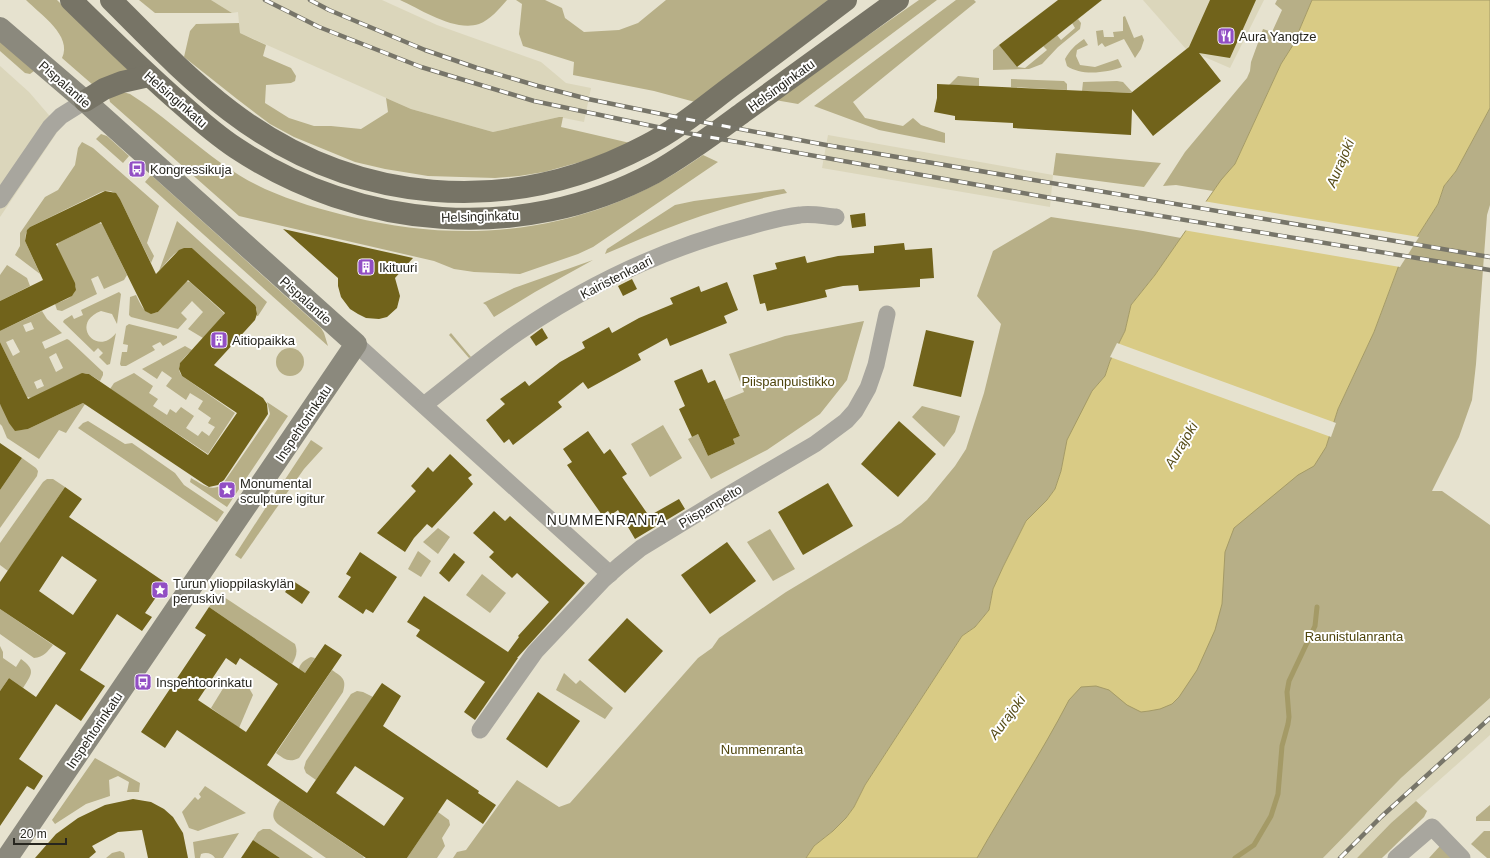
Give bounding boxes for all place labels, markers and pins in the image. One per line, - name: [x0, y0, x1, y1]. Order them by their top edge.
- restaurant icon: Aura Yangtze: [1216, 26, 1236, 46]
- place label: Aura Yangtze: [1239, 29, 1317, 44]
- bus stop icon: Kongressikuja: [127, 159, 147, 179]
- place label: Kongressikuja: [150, 162, 232, 177]
- building icon: Ikituuri: [356, 257, 376, 277]
- place label: Ikituuri: [379, 260, 417, 275]
- building icon: Aitiopaikka: [209, 330, 229, 350]
- place label: Aitiopaikka: [232, 333, 296, 348]
- place label: Monumental sculpture igitur: [240, 476, 325, 506]
- place icon: Monumental sculpture igitur: [217, 480, 237, 500]
- place label: Turun ylioppilaskylän peruskivi: [173, 576, 294, 606]
- place icon: Turun ylioppilaskylän peruskivi: [150, 580, 170, 600]
- bus stop icon: Inspehtoorinkatu: [133, 672, 153, 692]
- place label: Inspehtoorinkatu: [156, 675, 252, 690]

